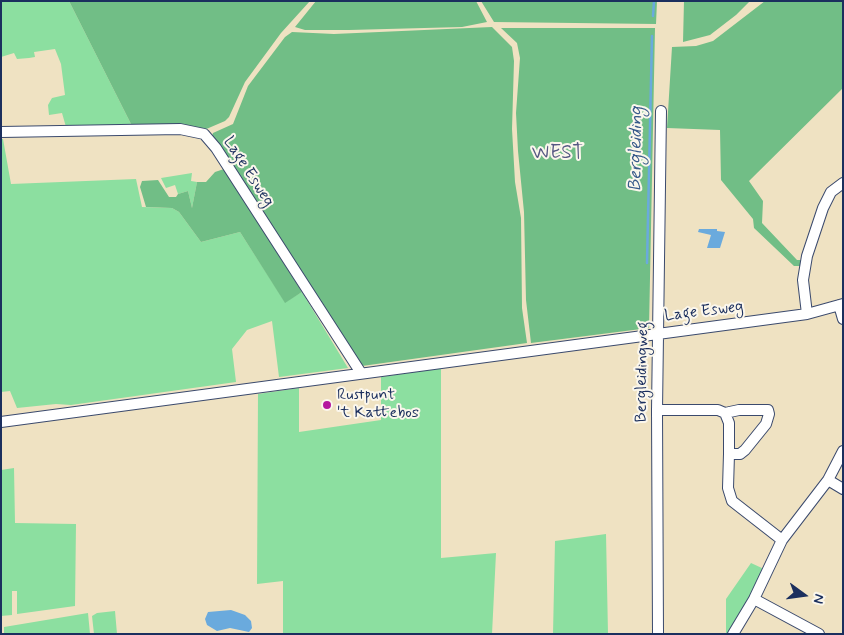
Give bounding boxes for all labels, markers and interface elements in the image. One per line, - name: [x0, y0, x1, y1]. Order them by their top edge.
- water label: Bergleiding: [625, 106, 649, 192]
- street label: Lage Esweg: [218, 133, 278, 211]
- district label: WEST: [530, 143, 586, 165]
- street label: Lage Esweg: [663, 298, 745, 326]
- street label: Bergleidingweg: [633, 321, 653, 423]
- place label: Rustpunt 't Kattebos: [337, 386, 419, 424]
- marker: Rustpunt 't Kattebos: [321, 399, 333, 411]
- north arrow: [779, 570, 829, 620]
- text: N: [809, 592, 828, 605]

